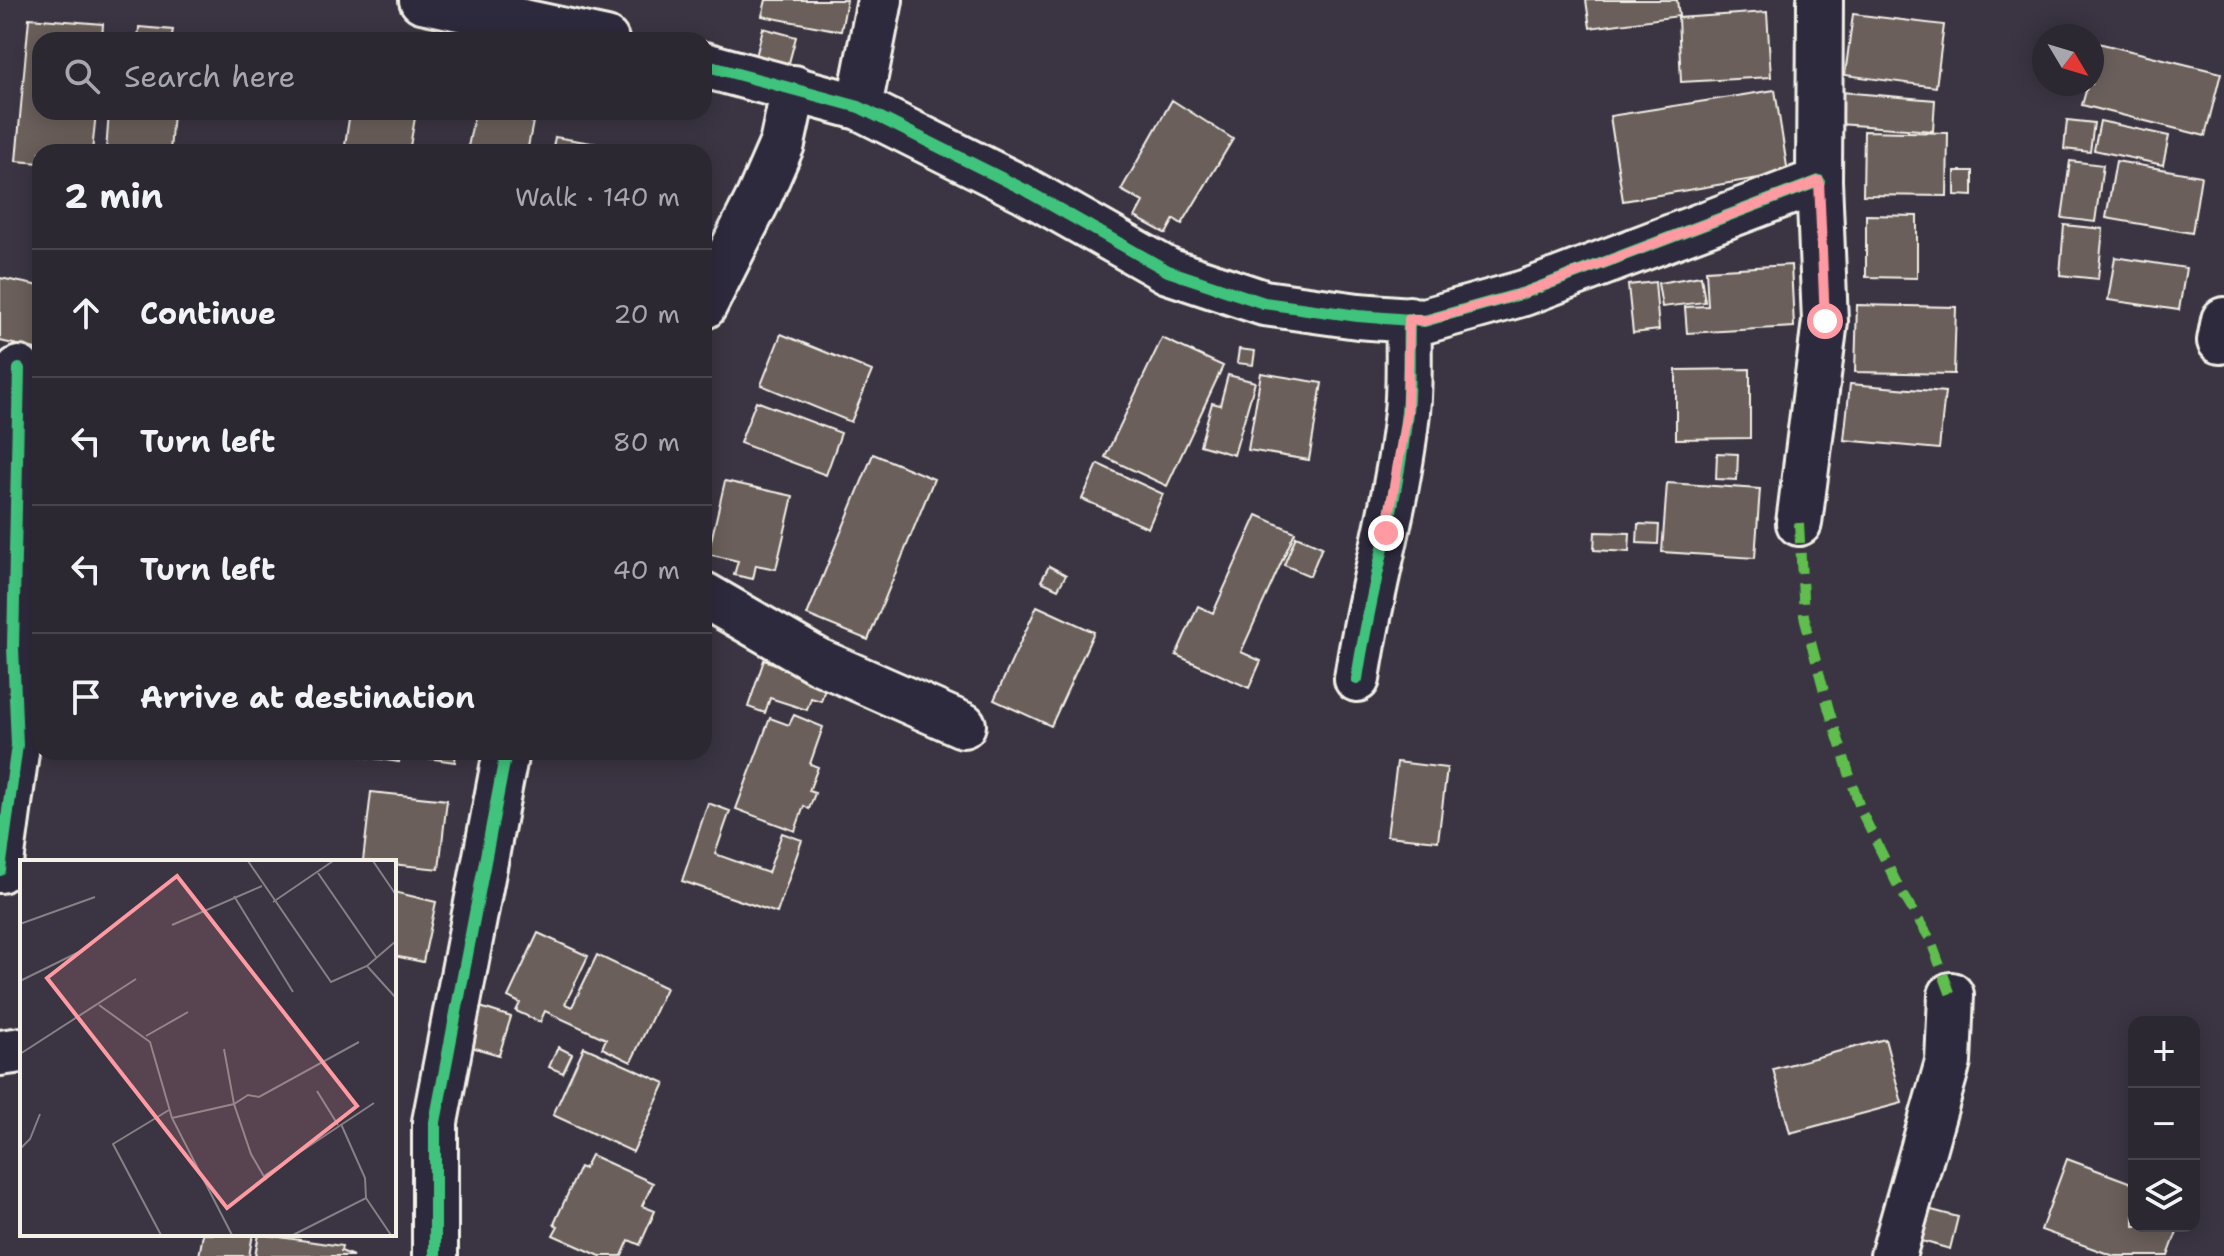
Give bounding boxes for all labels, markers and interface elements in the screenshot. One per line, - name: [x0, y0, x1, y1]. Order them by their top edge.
- north arrow: [2032, 24, 2104, 96]
- search box: [32, 32, 712, 120]
- icon: search: [60, 54, 104, 98]
- text: Search here: [124, 56, 295, 97]
- text: 2 min: [64, 173, 163, 219]
- text: Walk · 140 m: [515, 179, 680, 214]
- icon: ahead: [64, 291, 108, 335]
- text: Continue: [140, 293, 276, 334]
- text: 20 m: [613, 296, 680, 331]
- route start: [1807, 303, 1843, 339]
- icon: left: [64, 419, 108, 463]
- text: Turn left: [140, 421, 275, 462]
- text: 80 m: [613, 424, 680, 459]
- route end: [1368, 515, 1404, 551]
- icon: left: [64, 547, 108, 591]
- text: Turn left: [140, 549, 275, 590]
- text: 40 m: [613, 552, 680, 587]
- icon: arrive: [64, 675, 108, 719]
- text: Arrive at destination: [140, 677, 475, 718]
- inset map: [20, 860, 396, 1236]
- map controls: [2128, 1016, 2200, 1232]
- button: +: [2128, 1016, 2200, 1088]
- button: −: [2128, 1088, 2200, 1160]
- button: layers: [2128, 1160, 2200, 1232]

